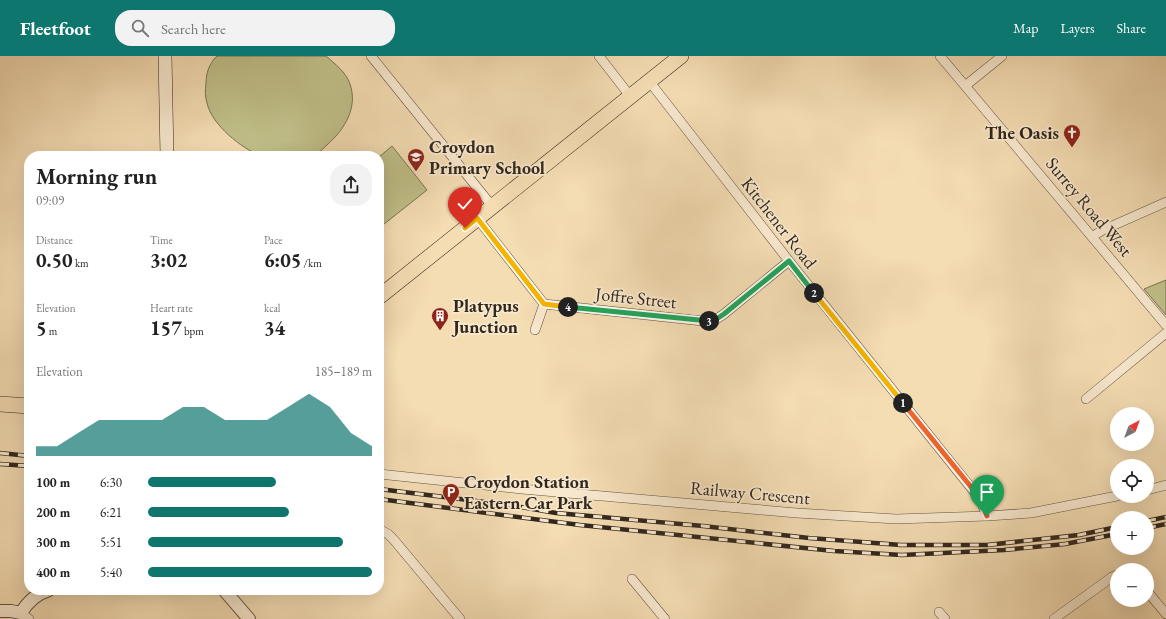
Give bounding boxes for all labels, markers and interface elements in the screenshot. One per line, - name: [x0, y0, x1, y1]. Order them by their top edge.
- search box: [115, 10, 395, 46]
- text: Fleetfoot: [20, 16, 91, 41]
- icon: search: [129, 17, 151, 39]
- text: Search here: [161, 19, 226, 38]
- text: Map: [1013, 19, 1038, 37]
- text: Layers: [1060, 19, 1095, 37]
- text: Share: [1117, 19, 1146, 37]
- place label: The Oasis: [985, 121, 1059, 144]
- church icon: The Oasis: [1062, 123, 1082, 148]
- place label: Croydon Primary School: [429, 135, 545, 179]
- school or university icon: Croydon Primary School: [406, 147, 426, 172]
- street label: Surrey Road West: [1041, 152, 1138, 261]
- text: Morning run: [36, 162, 157, 191]
- button: share: [330, 164, 372, 206]
- street label: Kitchener Road: [737, 172, 823, 274]
- pin: [448, 187, 482, 228]
- text: 09:09: [36, 192, 64, 209]
- icon: check: [454, 193, 476, 215]
- text: Distance: [36, 233, 73, 247]
- text: Time: [150, 233, 173, 247]
- text: Pace: [264, 233, 282, 247]
- text: 0.50: [36, 247, 73, 273]
- text: 3:02: [150, 247, 187, 273]
- text: 6:05: [264, 247, 301, 273]
- text: km: [73, 256, 89, 270]
- text: /km: [301, 256, 322, 270]
- street label: Joffre Street: [592, 282, 678, 313]
- pin: 2: [804, 283, 824, 303]
- text: 2: [811, 286, 817, 300]
- place label: Platypus Junction: [451, 294, 519, 338]
- pin: 4: [558, 297, 578, 317]
- text: 4: [565, 300, 571, 314]
- text: Elevation: [36, 301, 76, 315]
- text: Heart rate: [150, 301, 193, 315]
- text: kcal: [264, 301, 281, 315]
- building icon: Platypus Junction: [430, 306, 450, 331]
- pin: 3: [699, 311, 719, 331]
- text: 3: [706, 314, 712, 328]
- text: 5: [36, 315, 47, 341]
- text: 157: [150, 315, 182, 341]
- text: 34: [264, 315, 285, 341]
- text: m: [47, 324, 57, 338]
- text: bpm: [182, 324, 204, 338]
- text: Elevation: [36, 363, 83, 380]
- text: 185–189 m: [315, 363, 372, 380]
- pin: 1: [893, 393, 913, 413]
- text: 1: [900, 396, 906, 410]
- north arrow: [1110, 407, 1154, 451]
- map controls: [1110, 407, 1154, 607]
- button: locate: [1110, 459, 1154, 503]
- place label: Croydon Station Eastern Car Park: [464, 470, 594, 514]
- text: 100 m: [36, 474, 70, 491]
- text: 6:30: [100, 474, 122, 491]
- pin: [970, 475, 1004, 516]
- street label: Railway Crescent: [689, 476, 811, 509]
- icon: arrive: [976, 481, 998, 503]
- parking icon: Croydon Station Eastern Car Park: [441, 482, 461, 507]
- text: 200 m: [36, 504, 70, 521]
- text: 6:21: [100, 504, 122, 521]
- button: +: [1110, 511, 1154, 555]
- text: 300 m: [36, 534, 70, 551]
- text: 5:51: [100, 534, 122, 551]
- button: −: [1110, 563, 1154, 607]
- text: 400 m: [36, 564, 70, 581]
- text: 5:40: [100, 564, 122, 581]

